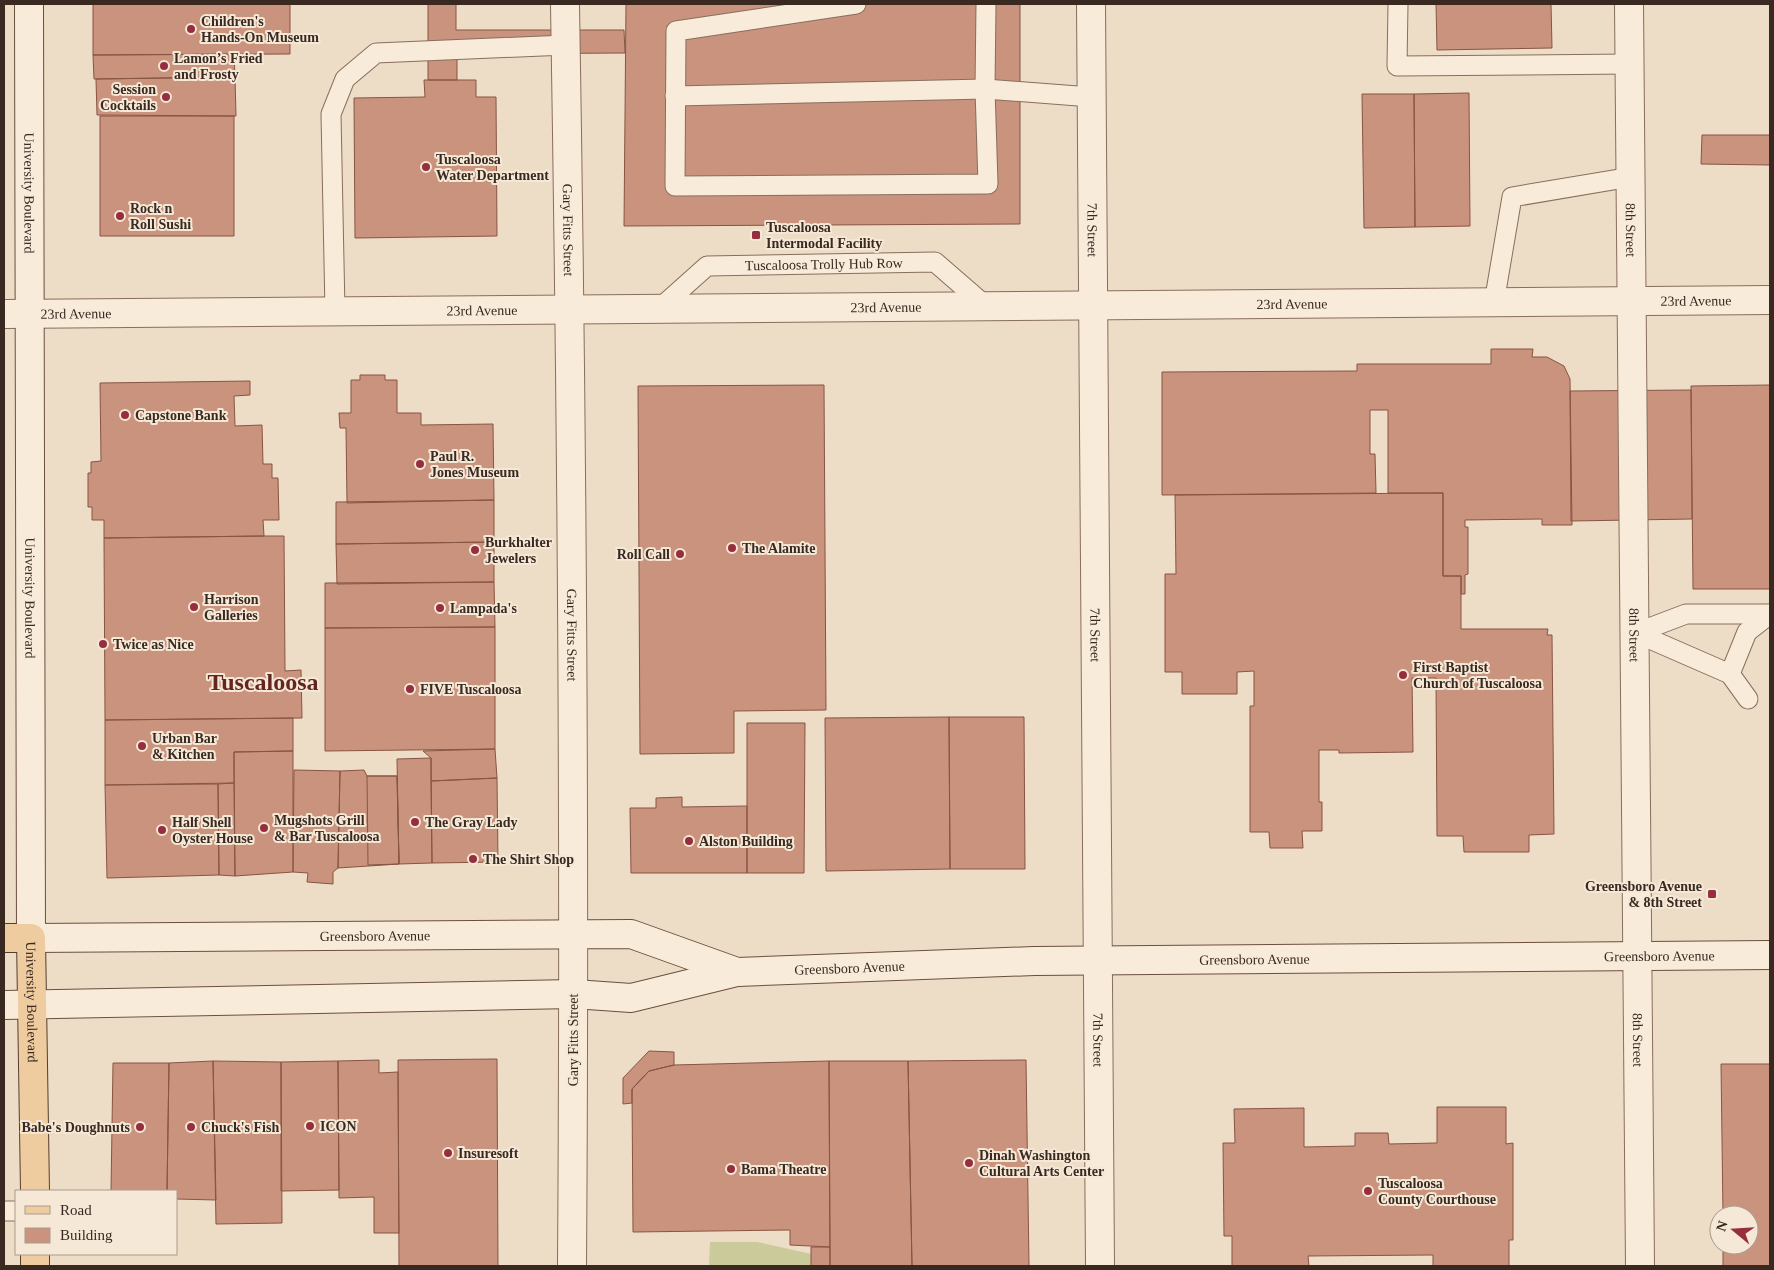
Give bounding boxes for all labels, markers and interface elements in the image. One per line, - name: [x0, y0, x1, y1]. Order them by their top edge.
- place label: Children's Hands-On Museum: [201, 14, 319, 45]
- marker: Children's Hands-On Museum: [185, 23, 197, 35]
- place label: Lamon’s Fried and Frosty: [174, 51, 263, 82]
- marker: Lamon’s Fried and Frosty: [158, 60, 170, 72]
- place label: Session Cocktails: [100, 82, 157, 113]
- marker: Session Cocktails: [160, 91, 172, 103]
- street label: University Boulevard: [22, 132, 37, 254]
- place label: Tuscaloosa Water Department: [436, 152, 549, 183]
- marker: Tuscaloosa Water Department: [420, 161, 432, 173]
- street label: Gary Fitts Street: [560, 184, 576, 277]
- place label: Rock n Roll Sushi: [130, 201, 191, 232]
- street label: 7th Street: [1085, 203, 1100, 257]
- street label: 8th Street: [1623, 203, 1639, 257]
- marker: Rock n Roll Sushi: [114, 210, 126, 222]
- place label: Tuscaloosa Intermodal Facility: [766, 220, 882, 251]
- marker: Tuscaloosa Intermodal Facility: [750, 229, 762, 241]
- street label: Tuscaloosa Trolly Hub Row: [745, 255, 904, 273]
- street label: 23rd Avenue: [1660, 293, 1731, 308]
- street label: 23rd Avenue: [1256, 296, 1327, 312]
- street label: 23rd Avenue: [850, 299, 921, 315]
- street label: 23rd Avenue: [446, 302, 518, 318]
- street label: 23rd Avenue: [40, 306, 112, 321]
- place label: Capstone Bank: [135, 408, 227, 423]
- marker: Capstone Bank: [119, 409, 131, 421]
- place label: Paul R. Jones Museum: [430, 449, 519, 480]
- marker: Paul R. Jones Museum: [414, 458, 426, 470]
- place label: Burkhalter Jewelers: [485, 535, 552, 566]
- street label: University Boulevard: [23, 537, 38, 659]
- place label: The Alamite: [742, 541, 816, 556]
- marker: The Alamite: [726, 542, 738, 554]
- marker: Burkhalter Jewelers: [469, 544, 481, 556]
- place label: Roll Call: [617, 547, 670, 562]
- marker: Roll Call: [674, 548, 686, 560]
- street label: Gary Fitts Street: [564, 589, 580, 681]
- place label: Harrison Galleries: [204, 592, 259, 623]
- marker: Harrison Galleries: [188, 601, 200, 613]
- place label: Lampada's: [450, 601, 517, 616]
- marker: Lampada's: [434, 602, 446, 614]
- street label: 7th Street: [1088, 608, 1103, 662]
- street label: 8th Street: [1627, 608, 1642, 662]
- place label: Twice as Nice: [113, 637, 194, 652]
- marker: Twice as Nice: [97, 638, 109, 650]
- place label: First Baptist Church of Tuscaloosa: [1413, 660, 1542, 691]
- district label: Tuscaloosa: [207, 669, 319, 695]
- marker: First Baptist Church of Tuscaloosa: [1397, 669, 1409, 681]
- place label: FIVE Tuscaloosa: [420, 682, 522, 697]
- marker: FIVE Tuscaloosa: [404, 683, 416, 695]
- place label: Urban Bar & Kitchen: [152, 731, 217, 762]
- marker: Urban Bar & Kitchen: [136, 740, 148, 752]
- place label: Mugshots Grill & Bar Tuscaloosa: [274, 813, 380, 844]
- place label: Half Shell Oyster House: [172, 815, 253, 846]
- place label: The Gray Lady: [425, 815, 518, 830]
- marker: The Gray Lady: [409, 816, 421, 828]
- marker: Mugshots Grill & Bar Tuscaloosa: [258, 822, 270, 834]
- marker: Half Shell Oyster House: [156, 824, 168, 836]
- place label: Alston Building: [699, 834, 793, 849]
- marker: Alston Building: [683, 835, 695, 847]
- place label: The Shirt Shop: [483, 852, 574, 867]
- marker: The Shirt Shop: [467, 853, 479, 865]
- place label: Greensboro Avenue & 8th Street: [1585, 879, 1702, 910]
- marker: Greensboro Avenue & 8th Street: [1706, 888, 1718, 900]
- street label: Greensboro Avenue: [320, 928, 430, 944]
- street label: University Boulevard: [24, 941, 40, 1063]
- street label: Greensboro Avenue: [1604, 948, 1715, 964]
- street label: Greensboro Avenue: [1199, 951, 1310, 967]
- street label: Greensboro Avenue: [794, 958, 905, 977]
- street label: Gary Fitts Street: [566, 994, 581, 1086]
- street label: 7th Street: [1091, 1013, 1106, 1067]
- street label: 8th Street: [1630, 1013, 1646, 1067]
- place label: ICON: [320, 1119, 357, 1134]
- place label: Babe's Doughnuts: [21, 1120, 131, 1135]
- place label: Chuck's Fish: [201, 1120, 279, 1135]
- marker: ICON: [304, 1120, 316, 1132]
- marker: Babe's Doughnuts: [134, 1121, 146, 1133]
- marker: Chuck's Fish: [185, 1121, 197, 1133]
- place label: Insuresoft: [458, 1146, 519, 1161]
- marker: Insuresoft: [442, 1147, 454, 1159]
- place label: Dinah Washington Cultural Arts Center: [979, 1148, 1104, 1179]
- marker: Dinah Washington Cultural Arts Center: [963, 1157, 975, 1169]
- place label: Bama Theatre: [741, 1162, 826, 1177]
- marker: Bama Theatre: [725, 1163, 737, 1175]
- place label: Tuscaloosa County Courthouse: [1378, 1176, 1496, 1207]
- marker: Tuscaloosa County Courthouse: [1362, 1185, 1374, 1197]
- legend: [15, 1190, 178, 1255]
- text: Road: [60, 1202, 92, 1218]
- north arrow: [1709, 1205, 1759, 1255]
- text: N: [1713, 1219, 1731, 1233]
- text: Building: [60, 1227, 113, 1243]

